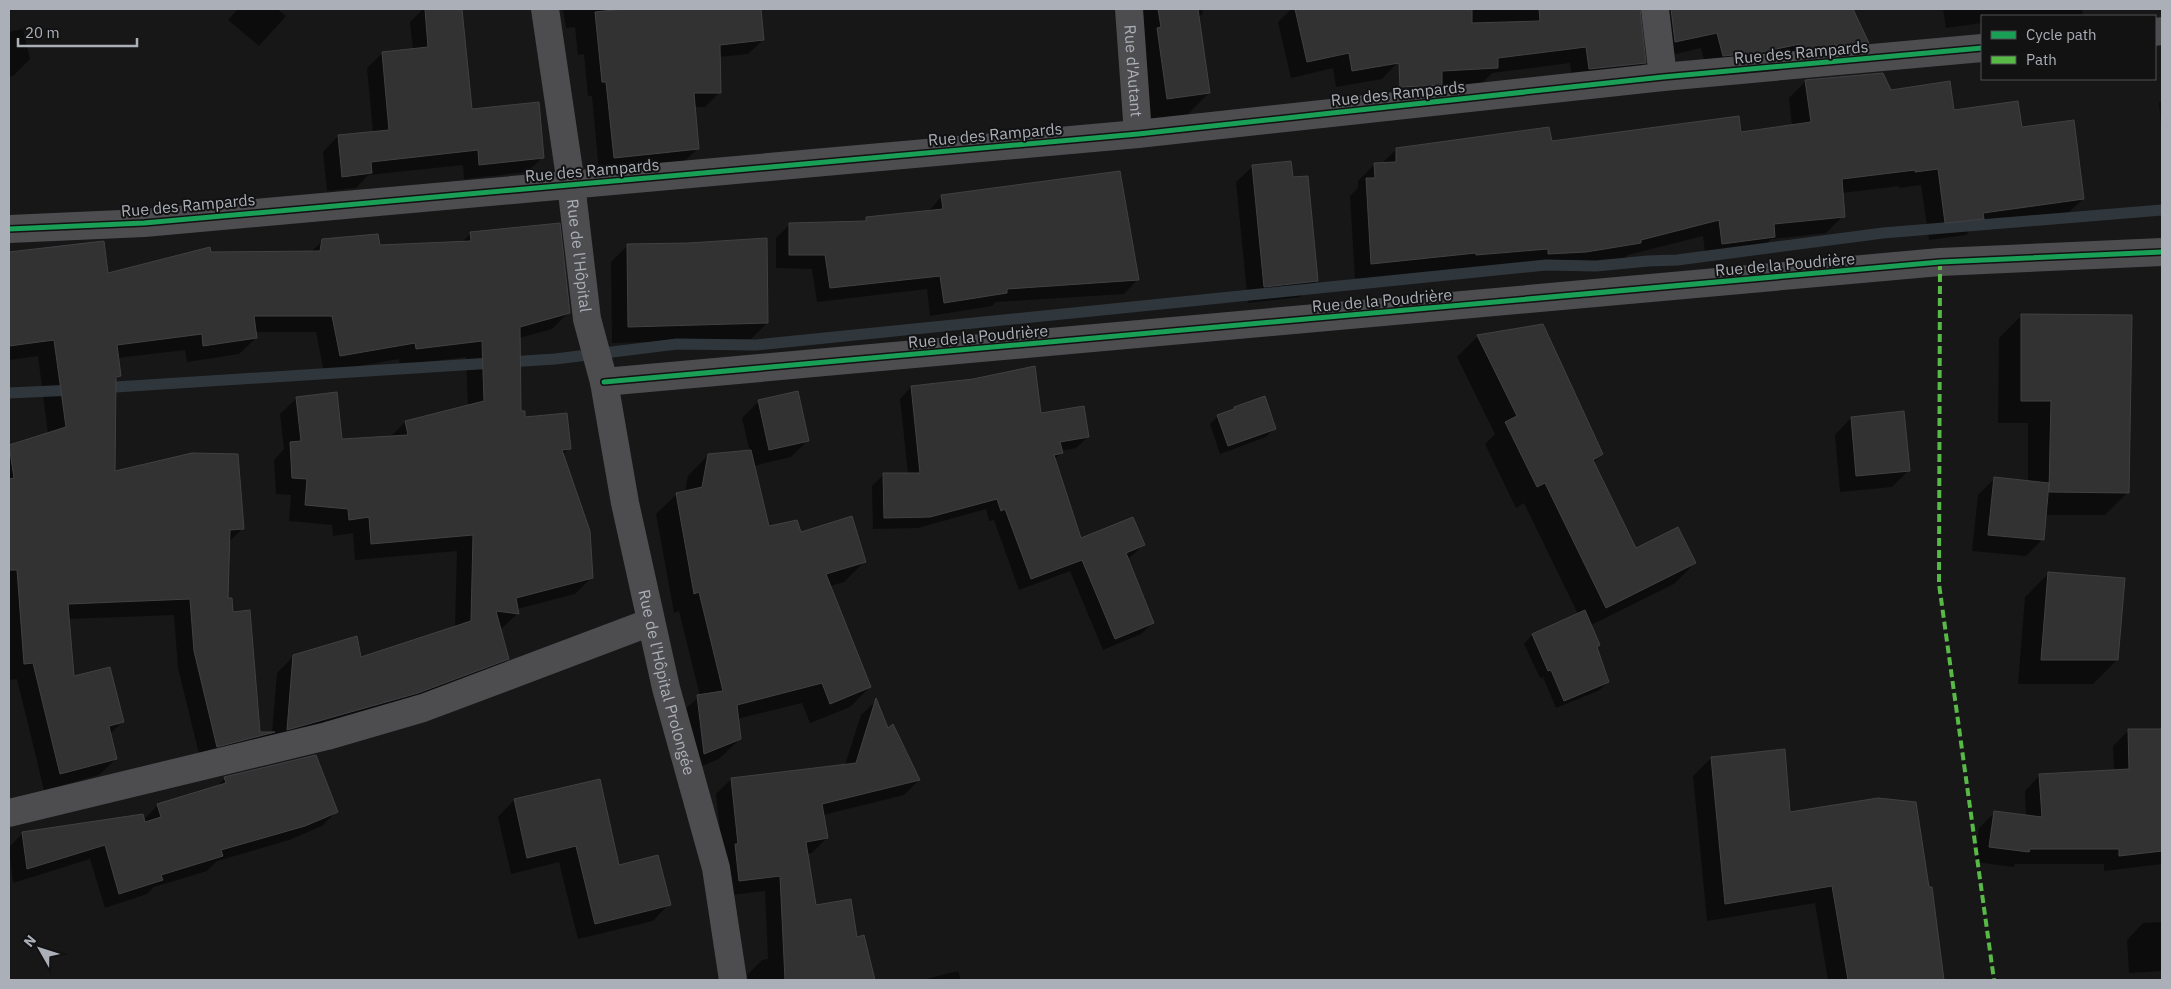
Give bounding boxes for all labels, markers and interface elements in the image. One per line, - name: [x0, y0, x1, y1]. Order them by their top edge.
- scale bar: [18, 15, 136, 47]
- legend: [1981, 15, 2156, 80]
- text: 20 m: [25, 23, 60, 42]
- street label: Rue d'Autant: [1120, 24, 1147, 118]
- text: Cycle path: [2026, 25, 2097, 44]
- street label: Rue des Rampards: [1733, 36, 1869, 68]
- text: Path: [2026, 50, 2057, 69]
- street label: Rue des Rampards: [1330, 76, 1466, 110]
- street label: Rue des Rampards: [927, 118, 1063, 150]
- street label: Rue des Rampards: [524, 154, 660, 186]
- street label: Rue des Rampards: [120, 189, 256, 221]
- street label: Rue de l'Hôpital: [563, 198, 596, 313]
- street label: Rue de la Poudrière: [1714, 248, 1856, 280]
- street label: Rue de la Poudrière: [1311, 284, 1453, 316]
- street label: Rue de la Poudrière: [907, 320, 1049, 352]
- street label: Rue de l'Hôpital Prolongée: [634, 588, 700, 777]
- north arrow: [15, 924, 65, 974]
- text: N: [20, 931, 40, 950]

